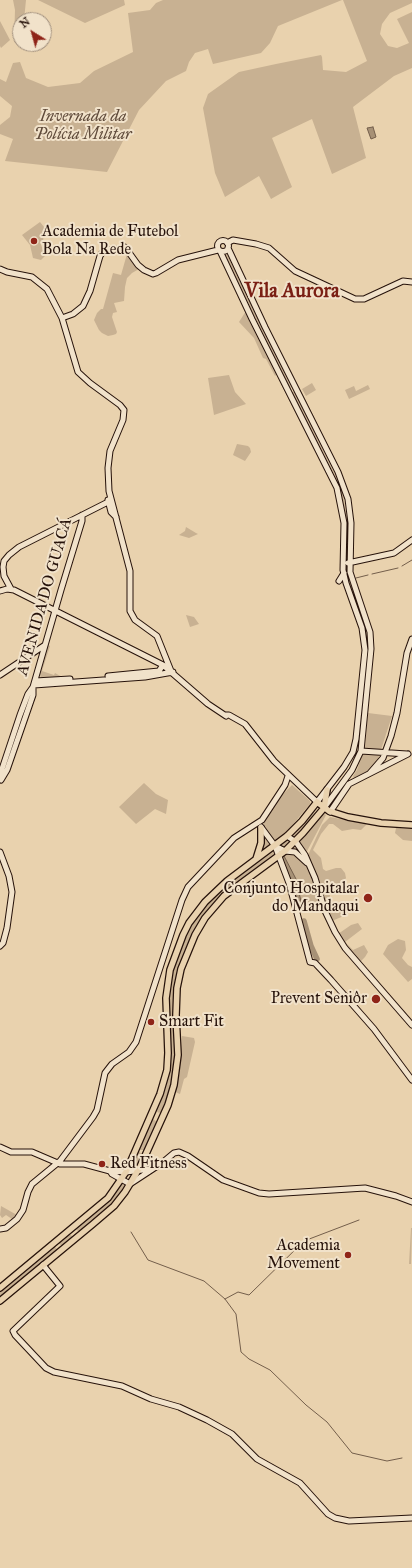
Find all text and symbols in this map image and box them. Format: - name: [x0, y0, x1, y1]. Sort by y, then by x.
- north arrow: [12, 12, 52, 52]
- text: N: [17, 15, 33, 31]
- park label: Invernada da Polícia Militar: [34, 107, 132, 145]
- place label: Academia de Futebol Bola Na Rede: [42, 222, 178, 260]
- marker: Academia de Futebol Bola Na Rede: [29, 236, 39, 246]
- district label: Vila Aurora: [245, 280, 339, 304]
- street label: AVENIDA DO GUACÁ: [13, 516, 77, 678]
- place label: Conjunto Hospitalar do Mandaqui: [223, 879, 359, 917]
- marker: Conjunto Hospitalar do Mandaqui: [362, 892, 374, 904]
- place label: Prevent Seniôr: [271, 989, 367, 1009]
- marker: Prevent Seniôr: [370, 993, 382, 1005]
- place label: Smart Fit: [159, 1012, 224, 1032]
- marker: Smart Fit: [146, 1017, 156, 1027]
- place label: Red Fitness: [110, 1154, 187, 1174]
- marker: Red Fitness: [97, 1159, 107, 1169]
- place label: Academia Movement: [267, 1236, 340, 1274]
- marker: Academia Movement: [343, 1250, 353, 1260]

